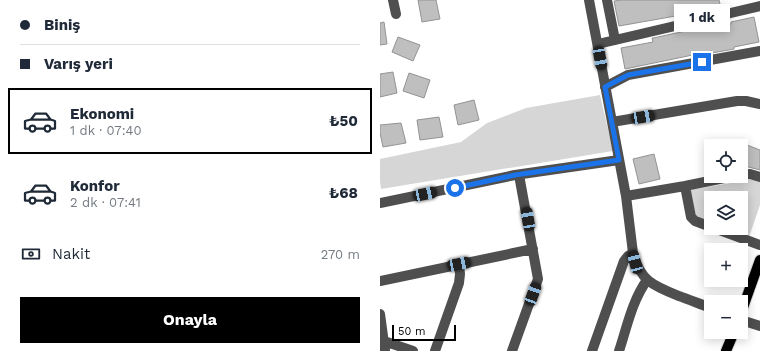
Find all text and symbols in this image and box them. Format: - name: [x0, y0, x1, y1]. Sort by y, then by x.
- callout: 1 dk: [674, 4, 730, 32]
- text: 1 dk: [689, 10, 715, 25]
- text: Biniş: [44, 16, 80, 34]
- car: [592, 45, 608, 71]
- route end: [693, 53, 711, 71]
- text: Varış yeri: [44, 55, 113, 73]
- icon: car: [22, 103, 58, 139]
- text: Ekonomi: [70, 105, 134, 123]
- car: [630, 109, 656, 125]
- text: ₺50: [329, 112, 358, 130]
- text: 1 dk · 07:40: [70, 123, 142, 138]
- map controls: [704, 139, 748, 339]
- button: locate: [704, 139, 748, 183]
- icon: car: [22, 175, 58, 211]
- text: Konfor: [70, 177, 120, 195]
- route start: [446, 179, 464, 197]
- text: ₺68: [329, 184, 358, 202]
- car: [412, 186, 438, 202]
- button: layers: [704, 191, 748, 235]
- text: 2 dk · 07:41: [70, 195, 141, 210]
- car: [520, 206, 536, 232]
- icon: cash: [20, 243, 42, 265]
- button: +: [704, 243, 748, 287]
- text: Nakit: [52, 245, 90, 263]
- text: 270 m: [321, 247, 360, 262]
- car: [626, 249, 644, 275]
- car: [446, 256, 472, 272]
- car: [523, 281, 543, 307]
- button: −: [704, 295, 748, 339]
- button: Onayla: [20, 297, 360, 343]
- scale bar: [392, 323, 456, 342]
- text: 50 m: [398, 325, 425, 338]

